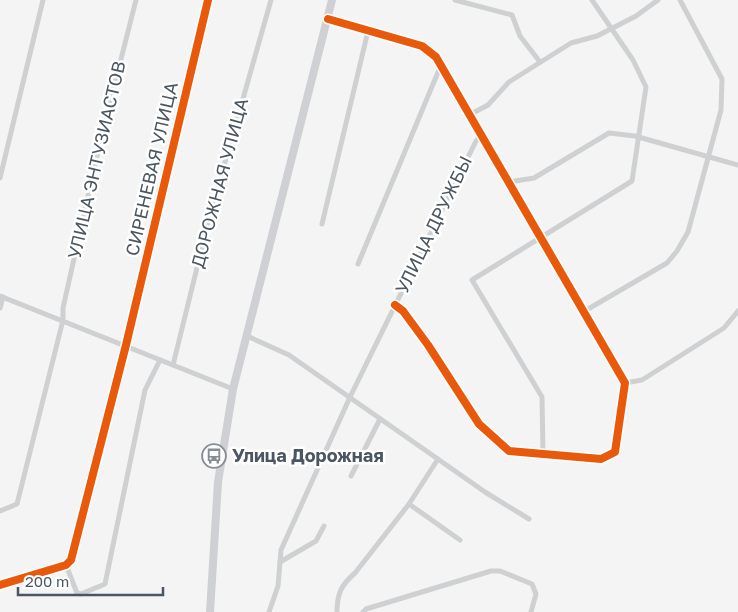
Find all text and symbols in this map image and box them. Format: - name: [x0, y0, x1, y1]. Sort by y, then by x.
- street label: УЛИЦА ЭНТУЗИАСТОВ: [63, 59, 130, 261]
- street label: СИРЕНЕВАЯ УЛИЦА: [120, 80, 182, 258]
- street label: ДОРОЖНАЯ УЛИЦА: [186, 95, 252, 270]
- street label: УЛИЦА ДРУЖБЫ: [390, 152, 476, 297]
- bus stop icon: Улица Дорожная: [201, 443, 227, 469]
- place label: Улица Дорожная: [232, 444, 384, 466]
- scale bar: [18, 564, 162, 596]
- text: 200 m: [25, 572, 69, 590]

